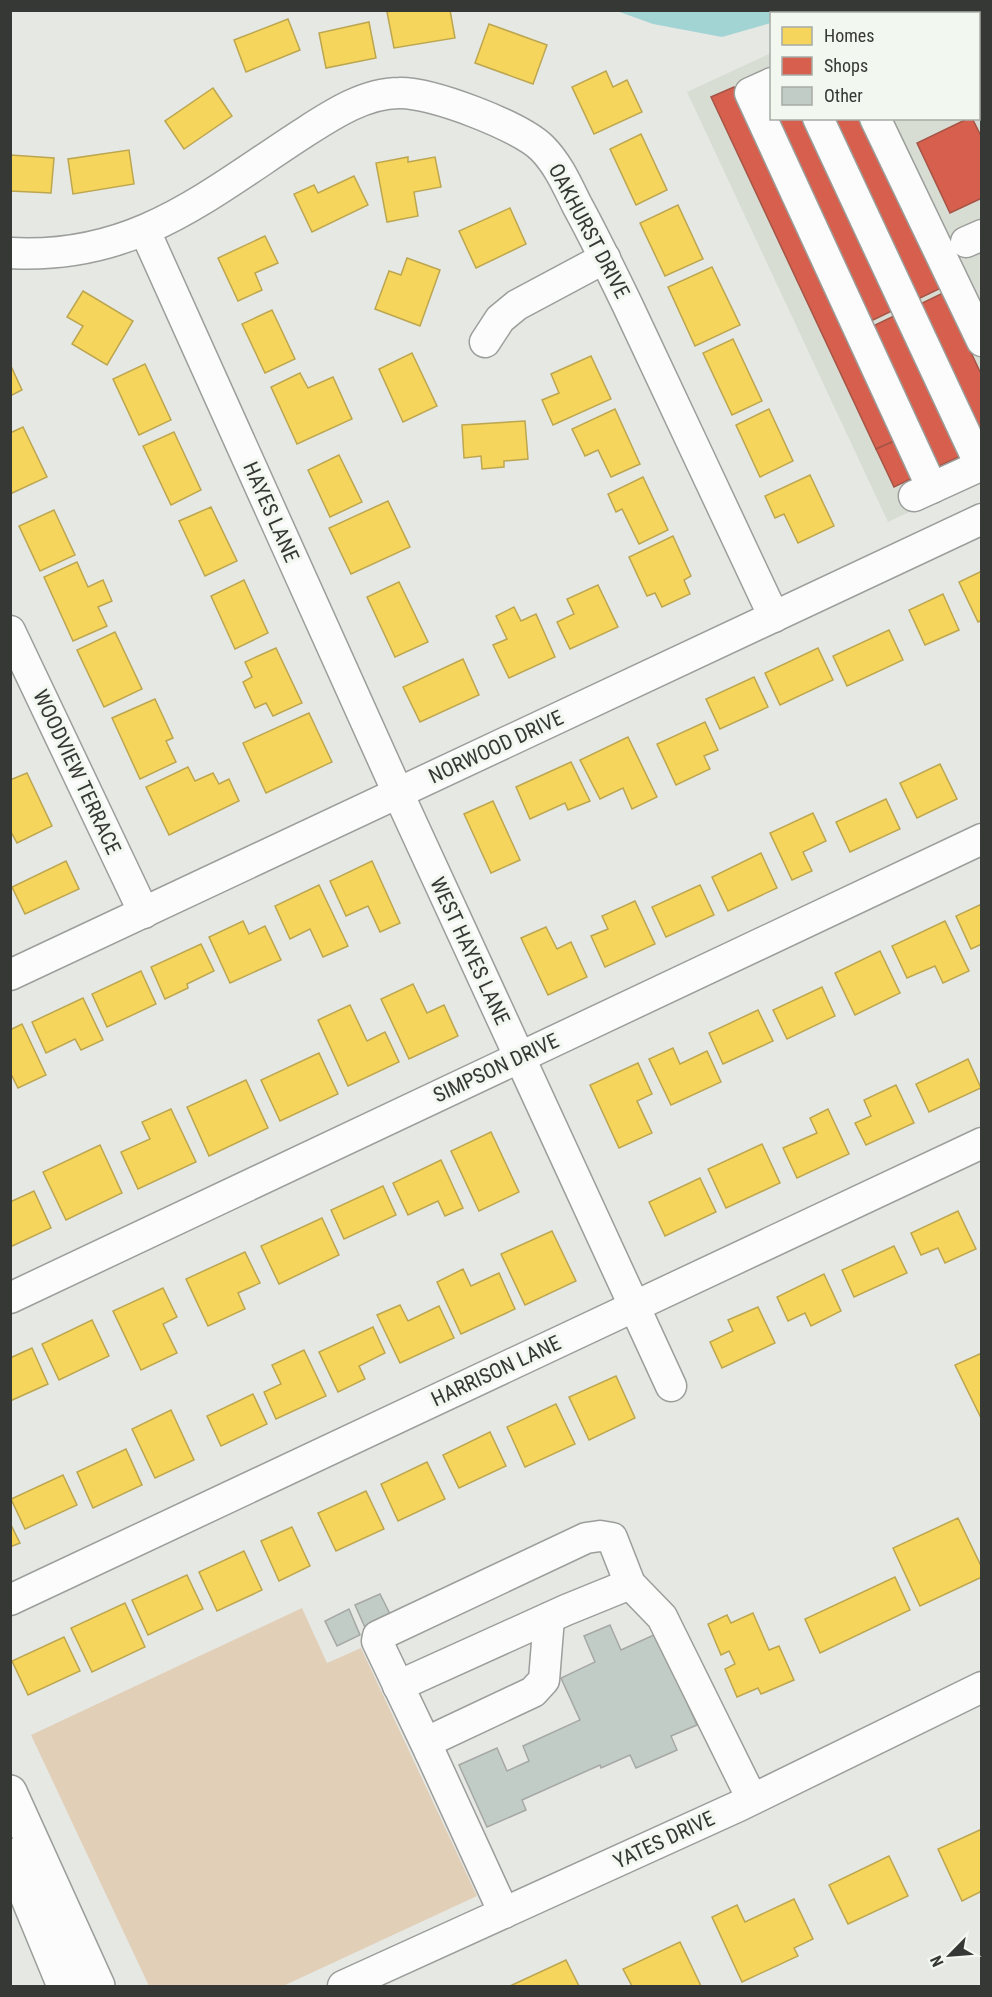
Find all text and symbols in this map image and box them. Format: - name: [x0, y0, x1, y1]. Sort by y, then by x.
- legend: [770, 12, 980, 120]
- text: Homes: [824, 25, 874, 46]
- text: Shops: [824, 55, 868, 76]
- text: Other: [824, 85, 863, 106]
- street label: OAKHURST DRIVE: [543, 160, 635, 302]
- street label: HAYES LANE: [238, 458, 304, 566]
- street label: WOODVIEW TERRACE: [28, 686, 126, 858]
- street label: NORWOOD DRIVE: [425, 705, 567, 789]
- street label: WEST HAYES LANE: [425, 873, 515, 1029]
- street label: SIMPSON DRIVE: [429, 1028, 563, 1108]
- street label: HARRISON LANE: [428, 1331, 564, 1411]
- street label: YATES DRIVE: [610, 1806, 718, 1874]
- north arrow: [920, 1925, 980, 1985]
- text: N: [926, 1953, 948, 1970]

